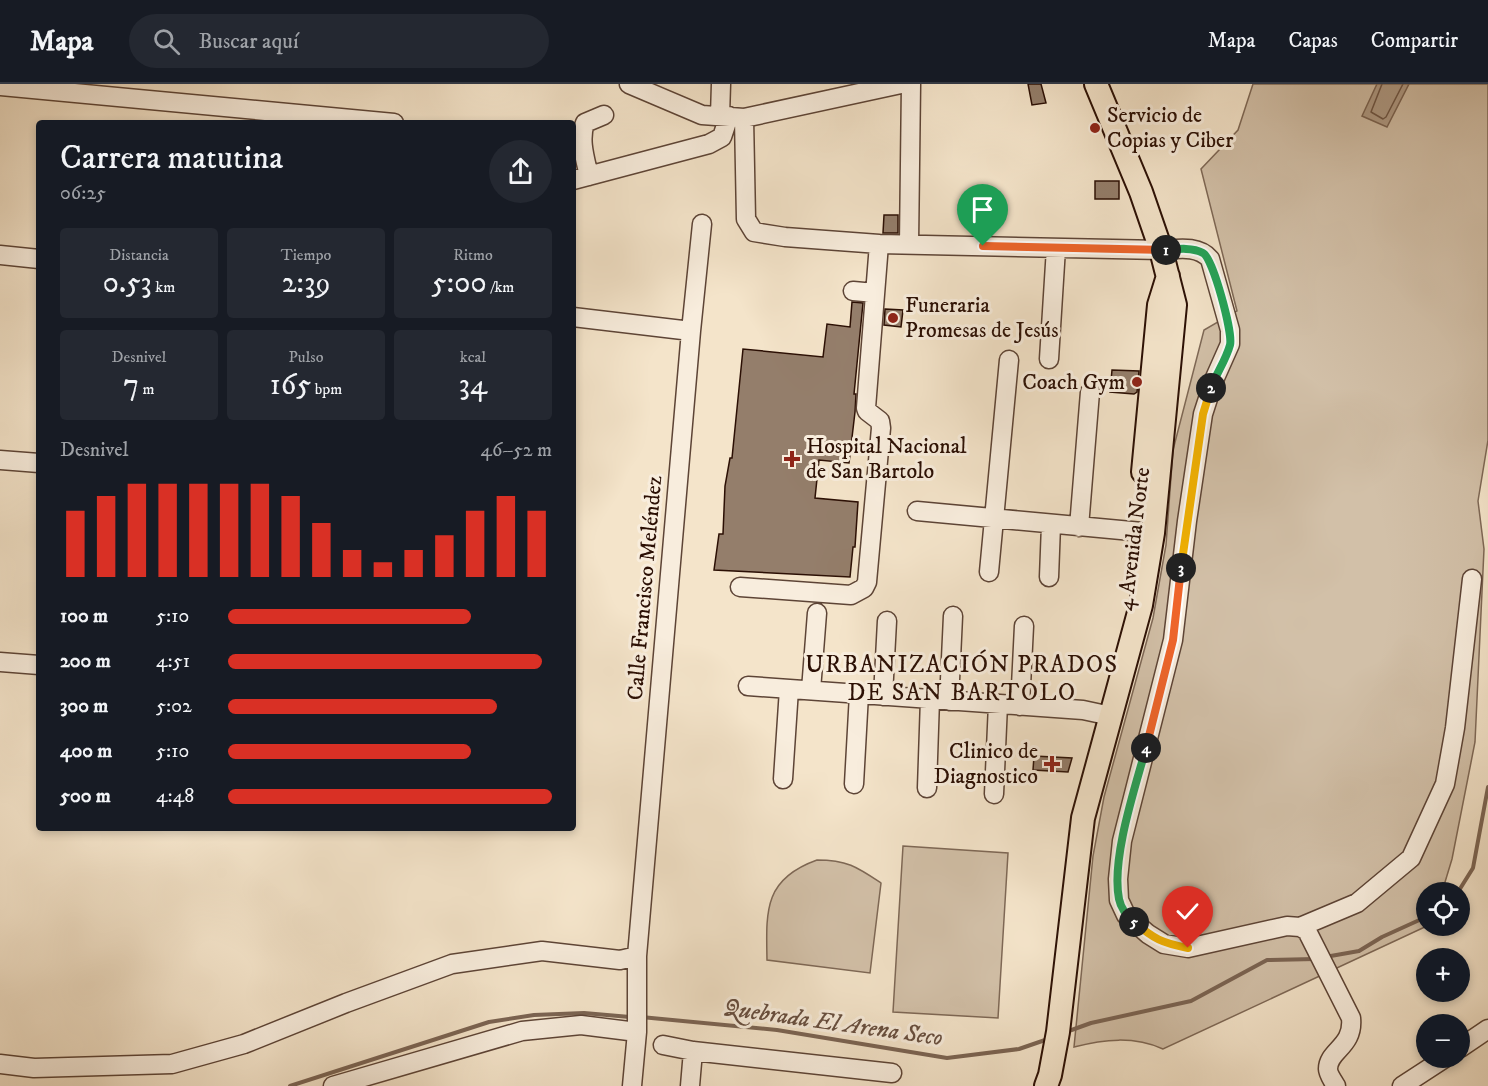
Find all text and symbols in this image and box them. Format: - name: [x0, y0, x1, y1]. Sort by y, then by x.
- search box: [129, 14, 549, 68]
- text: Mapa: [30, 24, 93, 59]
- icon: search: [150, 25, 183, 58]
- text: Buscar aquí: [198, 28, 299, 55]
- text: Mapa: [1208, 28, 1255, 54]
- text: Capas: [1288, 28, 1338, 54]
- text: Compartir: [1371, 28, 1458, 54]
- place label: Servicio de Copias y Ciber: [1107, 102, 1234, 154]
- marker: Servicio de Copias y Ciber: [1088, 121, 1102, 135]
- text: Carrera matutina: [60, 138, 283, 179]
- button: share: [489, 140, 552, 203]
- text: 06:25: [60, 181, 106, 206]
- pin: [957, 184, 1008, 246]
- icon: arrive: [966, 193, 999, 226]
- pin: 1: [1151, 235, 1181, 265]
- text: 1: [1163, 240, 1169, 260]
- text: Distancia: [109, 245, 169, 265]
- text: Tiempo: [281, 245, 331, 265]
- text: Ritmo: [453, 245, 493, 265]
- text: 0.53: [103, 265, 152, 302]
- text: 2:39: [282, 265, 330, 302]
- text: 5:00: [432, 265, 487, 302]
- text: km: [152, 277, 175, 297]
- text: /km: [487, 277, 514, 297]
- place label: Funeraria Promesas de Jesús: [905, 292, 1059, 344]
- marker: Funeraria Promesas de Jesús: [886, 311, 900, 325]
- text: Desnivel: [112, 347, 166, 367]
- text: Pulso: [289, 347, 323, 367]
- text: kcal: [460, 347, 486, 367]
- text: 7: [123, 367, 139, 404]
- text: 165: [270, 367, 311, 404]
- text: 34: [459, 367, 487, 404]
- place label: Coach Gym: [1022, 369, 1125, 396]
- pin: 2: [1196, 373, 1226, 403]
- marker: Coach Gym: [1130, 375, 1144, 389]
- text: 2: [1207, 378, 1215, 398]
- text: m: [139, 379, 155, 399]
- text: bpm: [311, 379, 342, 399]
- place label: Hospital Nacional de San Bartolo: [806, 433, 967, 485]
- text: Desnivel: [60, 438, 129, 463]
- text: 46–52 m: [480, 438, 552, 463]
- marker: Hospital Nacional de San Bartolo: [783, 450, 801, 468]
- street label: 4 Avenida Norte: [1112, 466, 1156, 612]
- street label: Calle Francisco Meléndez: [622, 474, 668, 701]
- pin: 3: [1166, 553, 1196, 583]
- text: 3: [1178, 558, 1184, 578]
- text: 100 m: [60, 604, 108, 629]
- text: 5:10: [156, 604, 189, 629]
- text: 200 m: [60, 649, 111, 674]
- text: 4:51: [156, 649, 190, 674]
- district label: URBANIZACIÓN PRADOS DE SAN BARTOLO: [805, 649, 1119, 708]
- text: 300 m: [60, 694, 108, 719]
- text: 5:02: [156, 694, 192, 719]
- pin: 4: [1131, 733, 1161, 763]
- place label: Clinico de Diagnostico: [934, 738, 1038, 790]
- text: 4: [1141, 738, 1151, 758]
- text: 400 m: [60, 739, 112, 764]
- text: 5:10: [156, 739, 189, 764]
- marker: Clinico de Diagnostico: [1043, 755, 1061, 773]
- text: 500 m: [60, 784, 111, 809]
- text: 4:48: [156, 784, 194, 809]
- map controls: [1416, 882, 1470, 1068]
- button: locate: [1416, 882, 1470, 936]
- pin: [1162, 886, 1213, 948]
- icon: check: [1171, 895, 1204, 928]
- pin: 5: [1119, 907, 1149, 937]
- text: 5: [1130, 912, 1138, 932]
- button: +: [1416, 948, 1470, 1002]
- water label: Quebrada El Arena Seco: [721, 993, 945, 1053]
- button: −: [1416, 1014, 1470, 1068]

